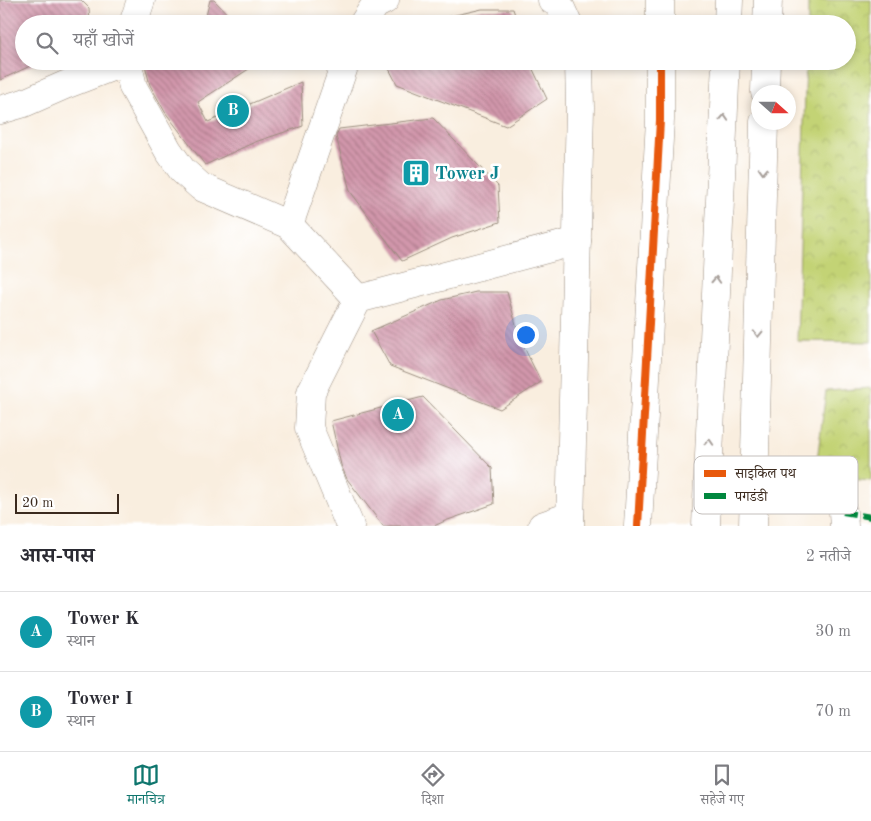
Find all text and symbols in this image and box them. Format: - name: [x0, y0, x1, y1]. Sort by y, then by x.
- search box: [15, 15, 856, 70]
- icon: search: [33, 29, 61, 57]
- text: यहाँ खोजें: [73, 32, 134, 51]
- north arrow: [751, 85, 796, 130]
- pin: B: [217, 92, 249, 130]
- one-way arrow: [718, 113, 729, 121]
- building icon: Tower J: [401, 158, 431, 188]
- place label: Tower J: [435, 165, 500, 183]
- one-way arrow: [758, 168, 768, 175]
- one-way arrow: [711, 276, 722, 284]
- your location: [513, 322, 539, 348]
- one-way arrow: [753, 330, 764, 338]
- pin: A: [382, 396, 414, 434]
- one-way arrow: [703, 438, 714, 446]
- legend: [694, 456, 858, 514]
- text: साइकिल पथ: [734, 465, 797, 481]
- text: पगडंडी: [734, 488, 768, 504]
- scale bar: [15, 491, 119, 514]
- text: 20 m: [22, 496, 53, 510]
- text: आस-पास: [20, 546, 95, 567]
- text: 2 नतीजे: [806, 549, 851, 565]
- text: Tower K: [67, 610, 140, 629]
- text: A: [30, 624, 42, 640]
- text: 30 m: [815, 624, 851, 640]
- text: स्थान: [67, 634, 95, 650]
- text: Tower I: [67, 690, 133, 709]
- text: B: [30, 704, 42, 720]
- text: 70 m: [815, 704, 851, 720]
- text: स्थान: [67, 714, 95, 730]
- tab: मानचित्र: [127, 761, 165, 813]
- tab: दिशा: [419, 761, 447, 813]
- tab: सहेजे गए: [700, 761, 744, 813]

